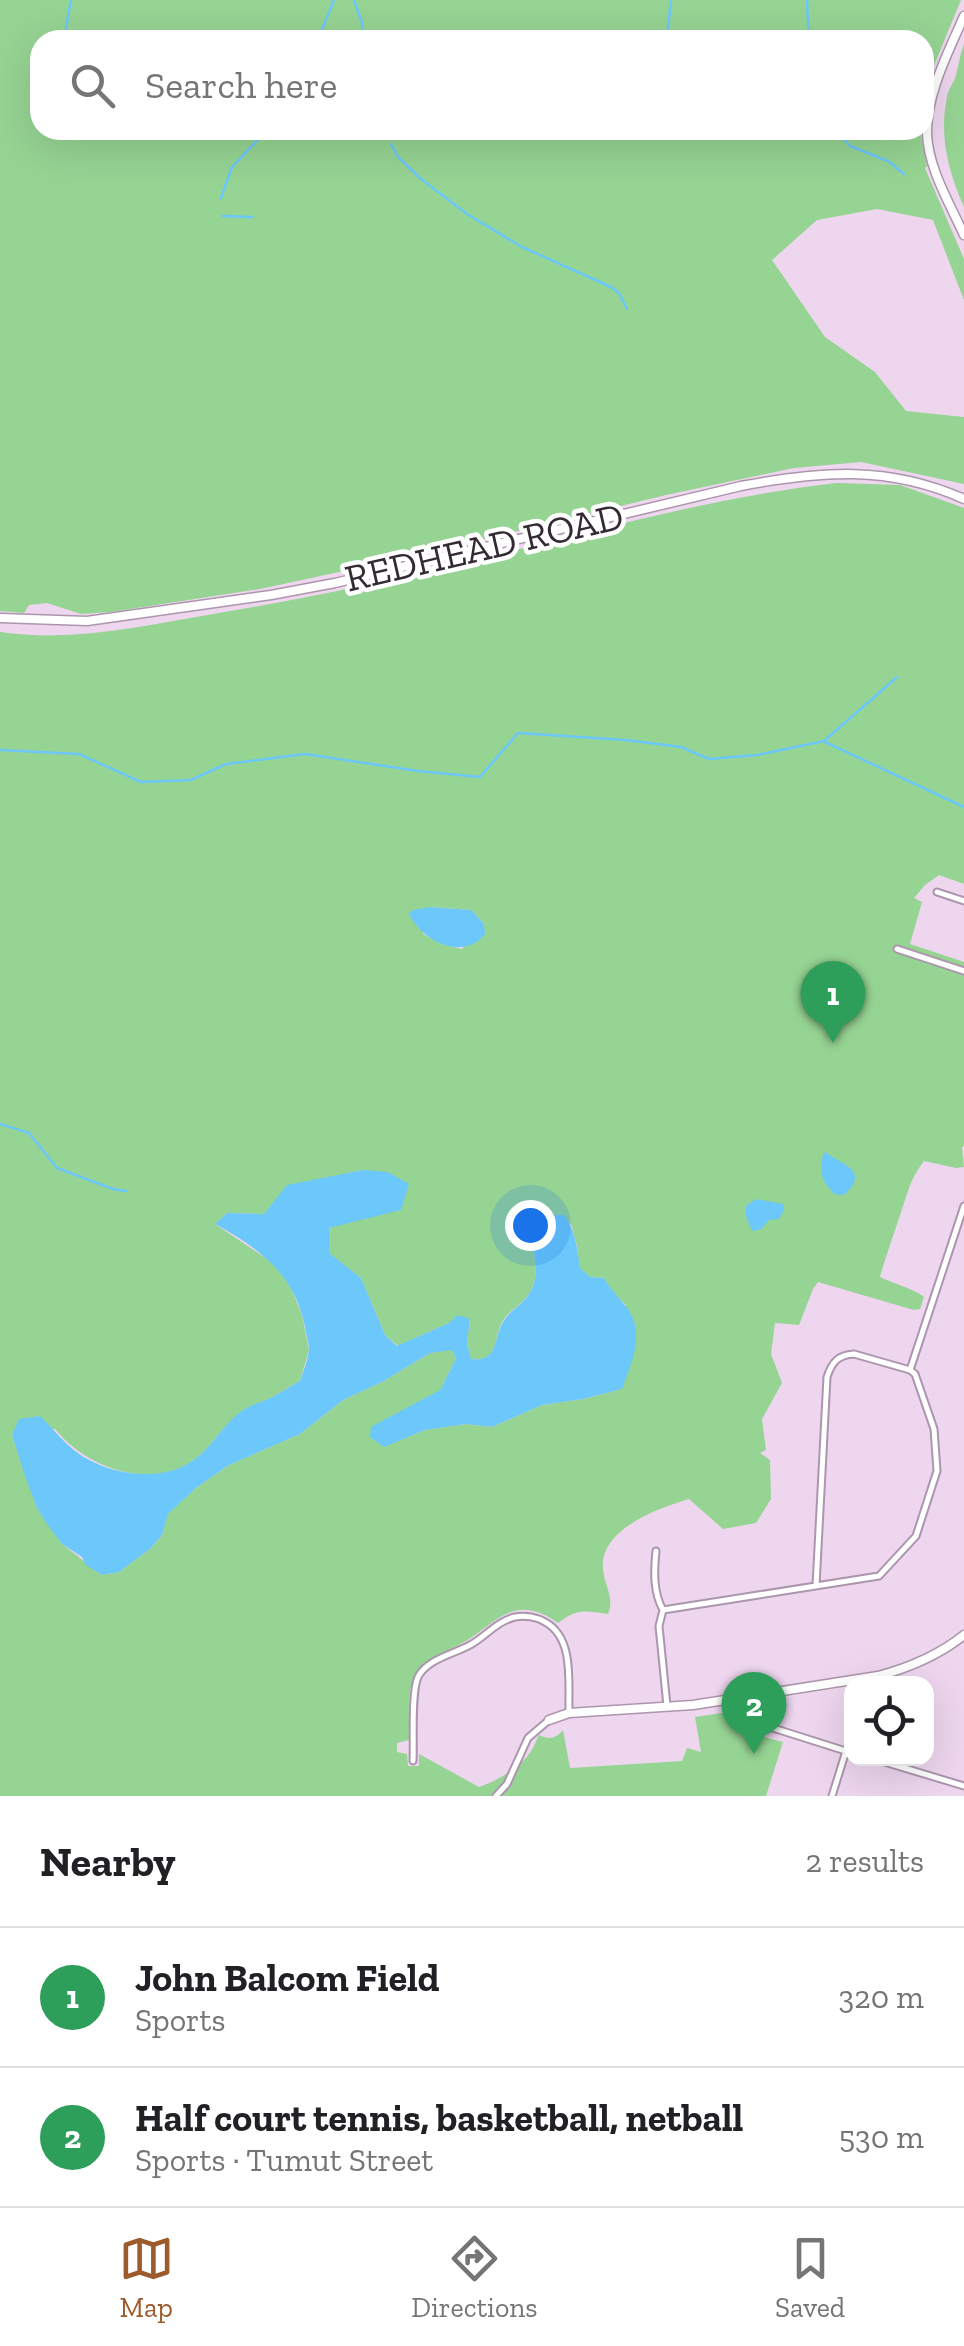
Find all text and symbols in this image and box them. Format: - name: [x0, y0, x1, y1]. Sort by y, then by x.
- search box: [30, 30, 934, 140]
- icon: search: [65, 58, 120, 113]
- text: Search here: [145, 62, 337, 108]
- street label: REDHEAD ROAD: [340, 493, 628, 601]
- pin: 1: [800, 960, 866, 1043]
- your location: [505, 1200, 556, 1251]
- pin: 2: [722, 1672, 786, 1754]
- map controls: [844, 1676, 934, 1766]
- button: locate: [844, 1676, 934, 1766]
- text: Nearby: [40, 1836, 176, 1887]
- text: 2 results: [805, 1842, 924, 1880]
- text: John Balcom Field: [135, 1955, 440, 2001]
- text: 1: [66, 1978, 79, 2016]
- text: 320 m: [839, 1978, 924, 2016]
- text: Sports: [135, 2001, 225, 2039]
- text: Half court tennis, basketball, netball: [135, 2095, 743, 2141]
- text: 2: [64, 2118, 81, 2156]
- text: 530 m: [839, 2118, 924, 2156]
- text: Sports · Tumut Street: [135, 2141, 433, 2179]
- tab: Map: [119, 2231, 174, 2324]
- tab: Directions: [411, 2231, 538, 2324]
- tab: Saved: [775, 2231, 845, 2324]

